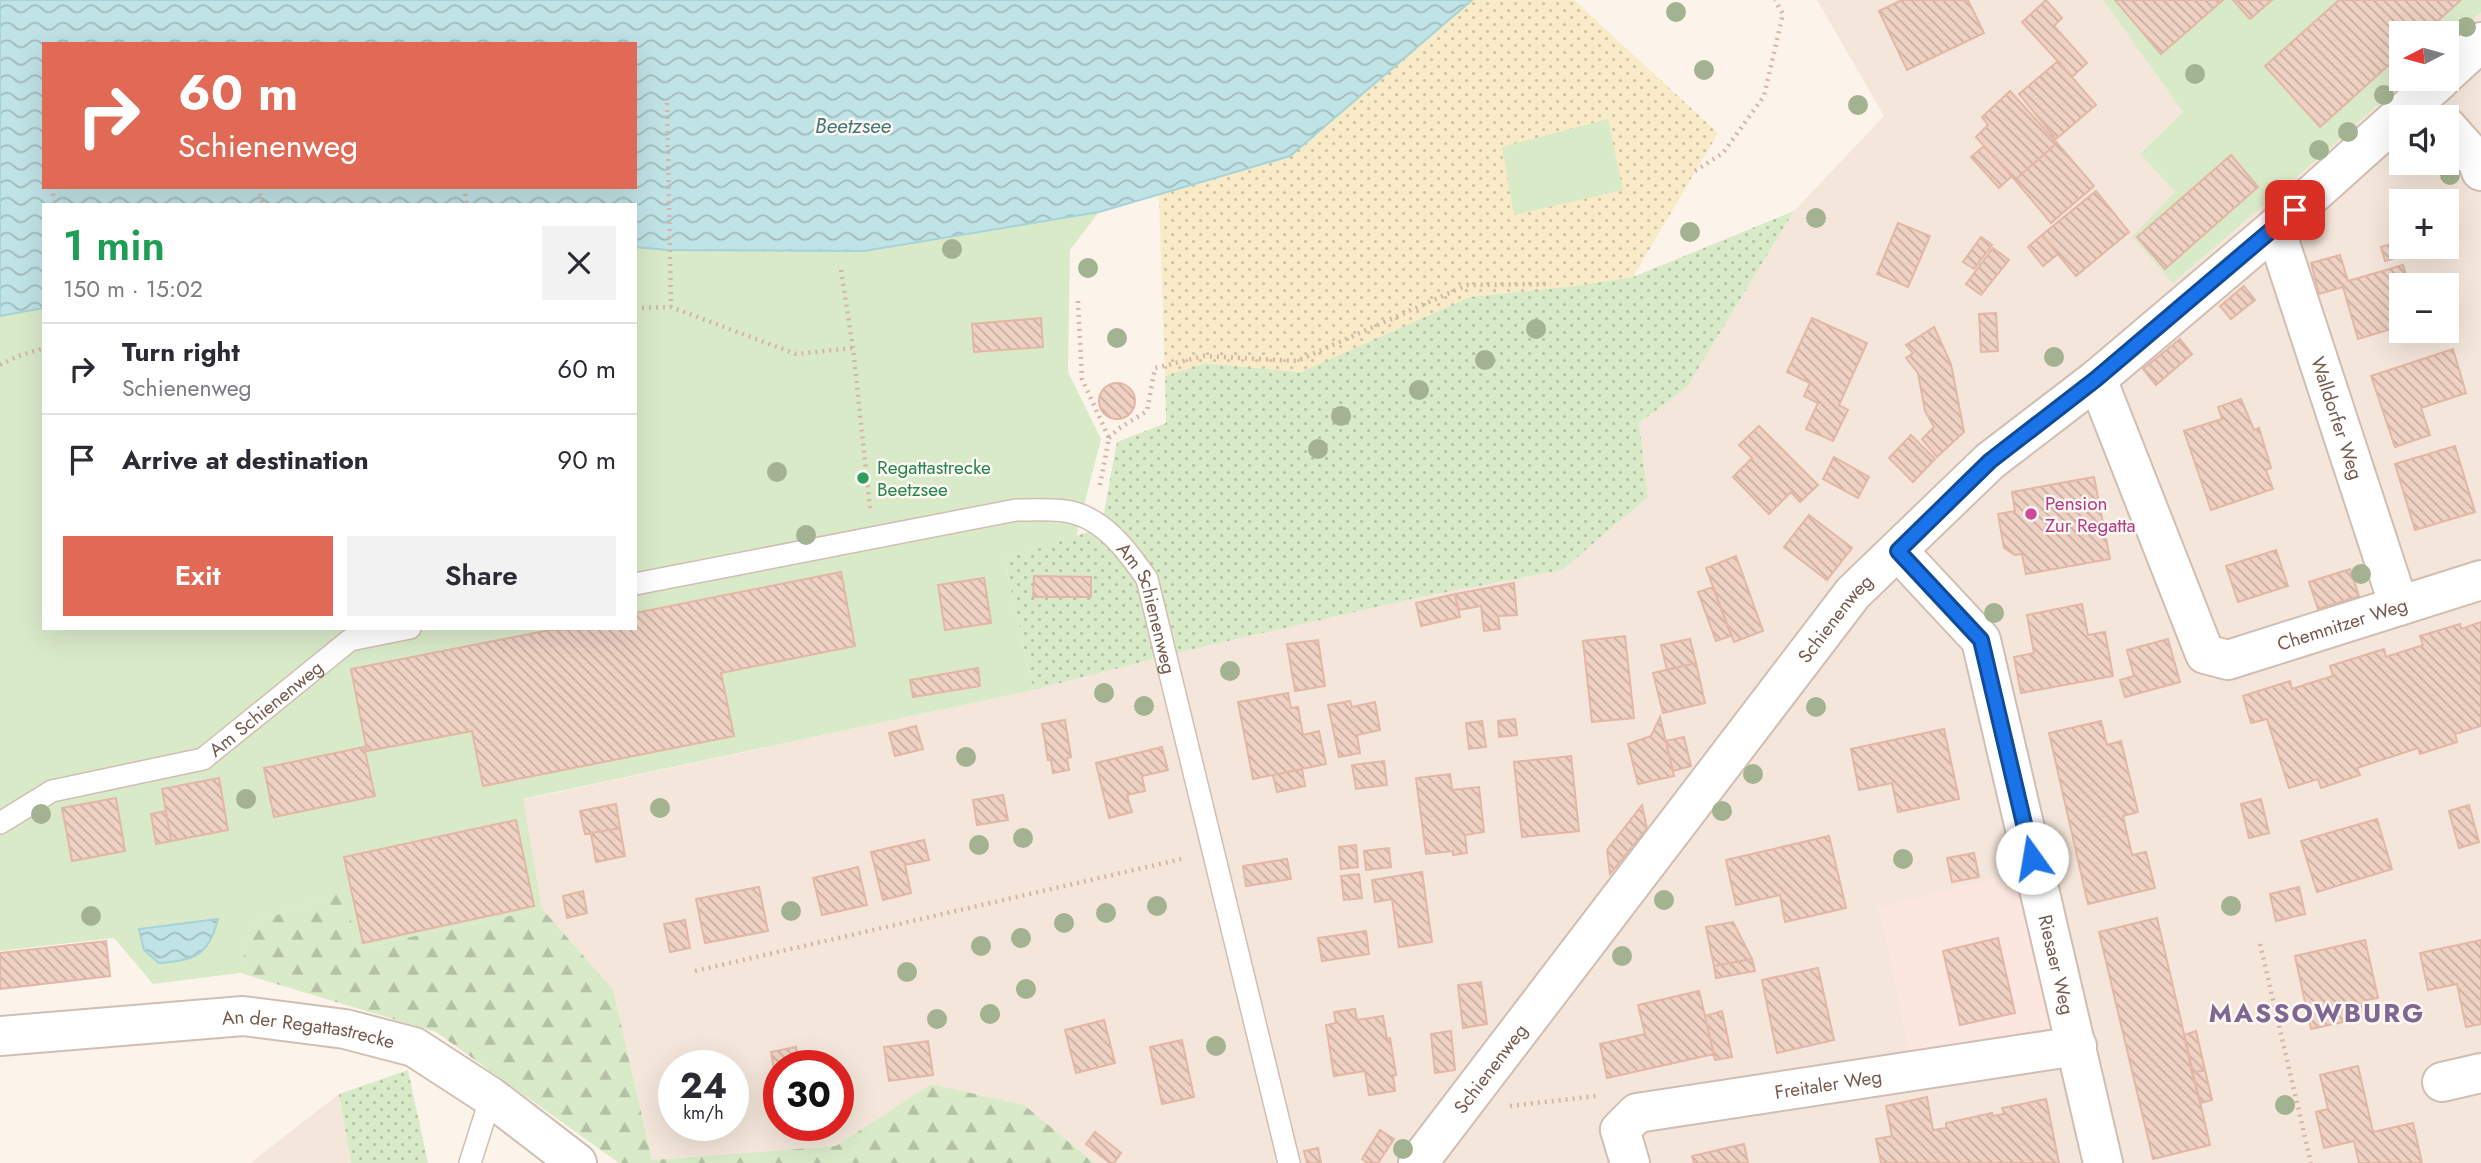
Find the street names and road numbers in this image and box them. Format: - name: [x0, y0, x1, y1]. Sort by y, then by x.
- street label: Walldorfer Weg: [2304, 353, 2370, 483]
- street label: Am Schienenweg: [1110, 536, 1183, 677]
- street label: Schienenweg: [1791, 568, 1879, 669]
- street label: Chemnitzer Weg: [2274, 591, 2411, 658]
- street label: Am Schienenweg: [203, 654, 329, 763]
- street label: Riesaer Weg: [2031, 912, 2081, 1018]
- street label: An der Regattastrecke: [221, 1003, 398, 1055]
- street label: Schienenweg: [1447, 1018, 1534, 1120]
- street label: Freitaler Weg: [1773, 1063, 1884, 1106]

